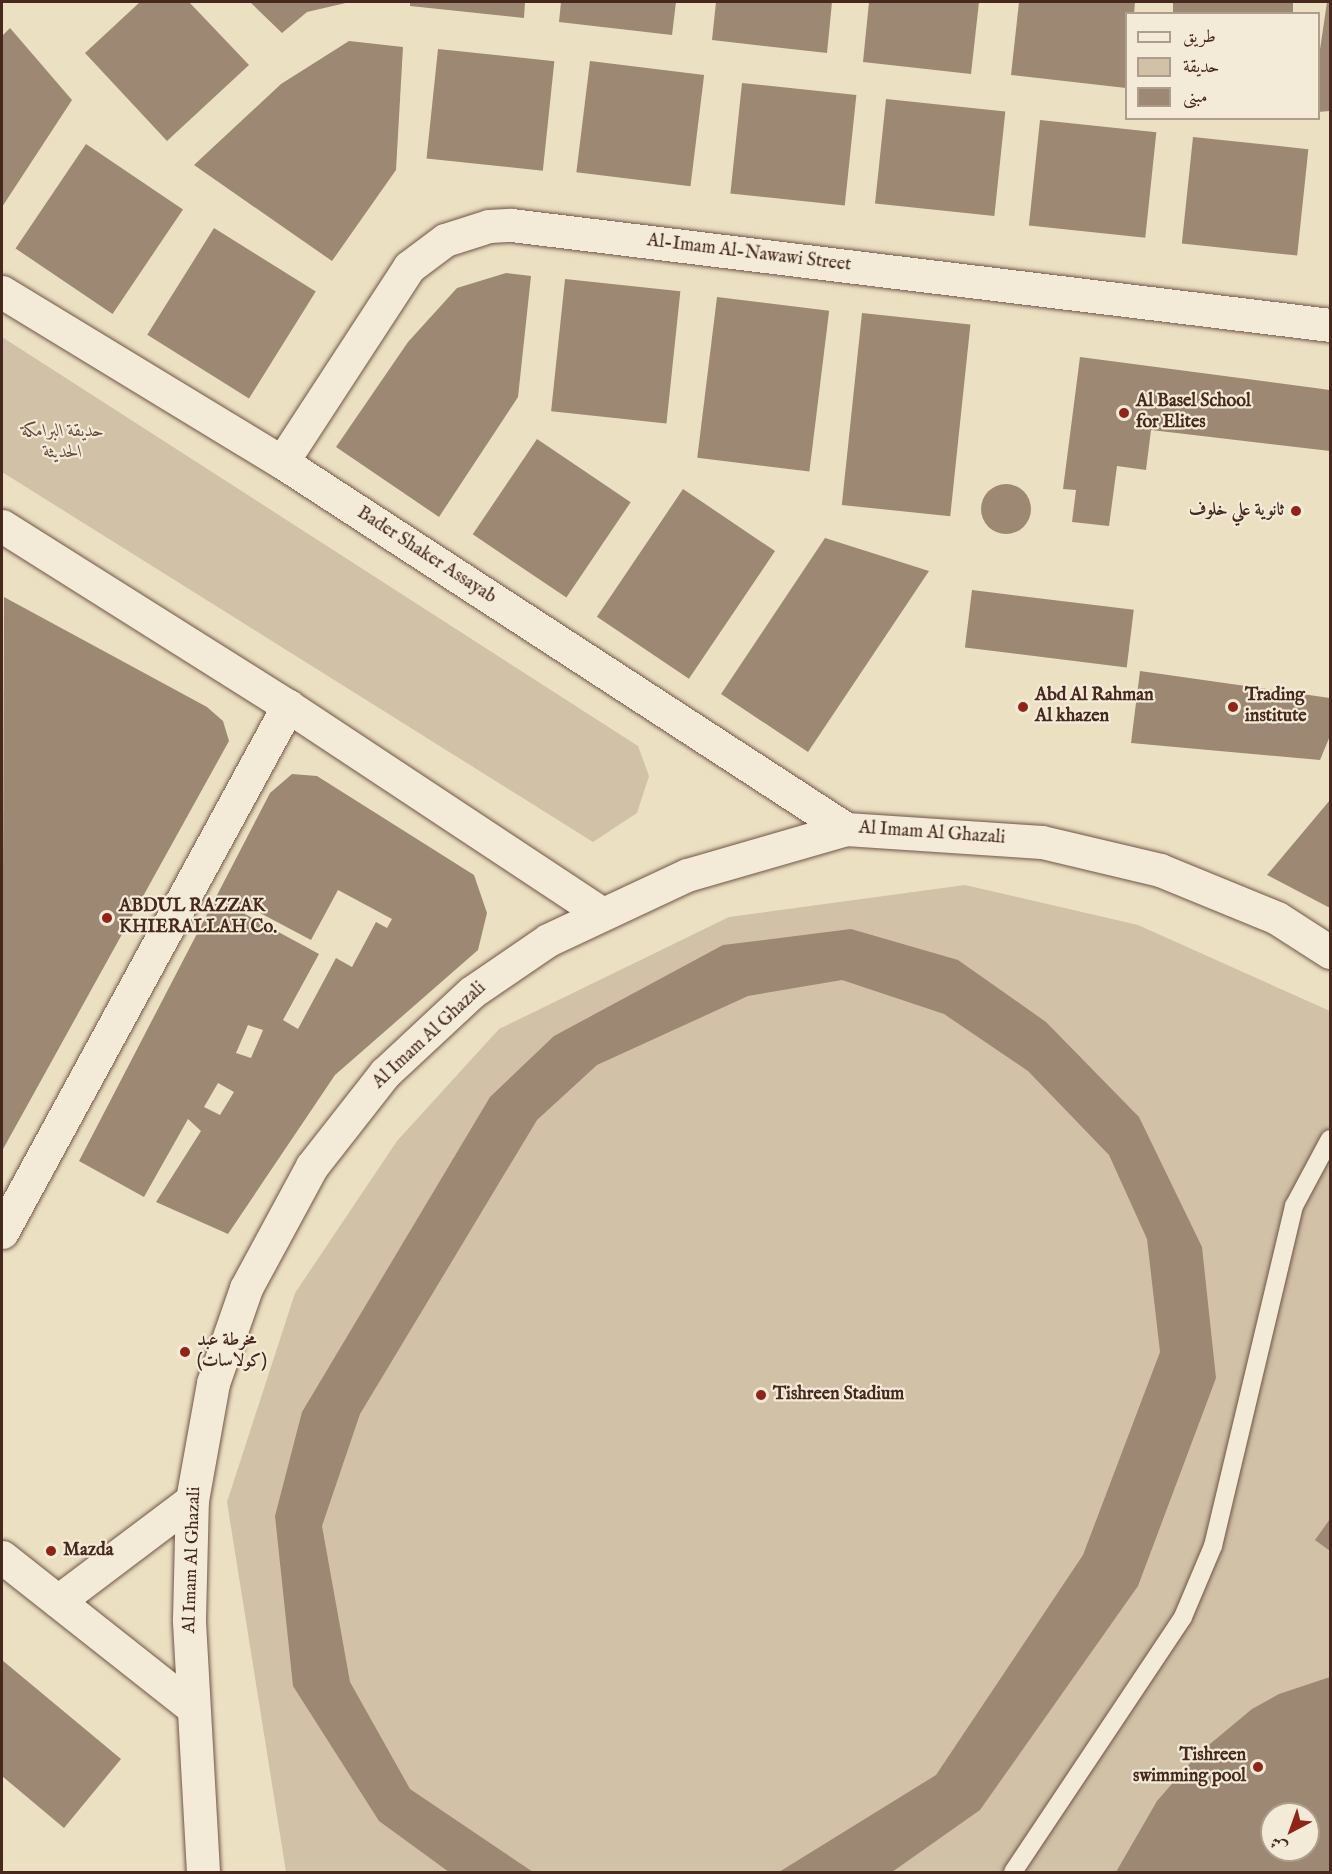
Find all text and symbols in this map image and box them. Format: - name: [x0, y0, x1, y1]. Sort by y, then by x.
- legend: [1125, 12, 1320, 120]
- text: طريق: [1183, 26, 1216, 49]
- text: حديقة: [1183, 56, 1219, 79]
- text: مبنى: [1183, 86, 1208, 109]
- street label: Al-Imam Al-Nawawi Street: [646, 231, 852, 277]
- place label: Al Basel School for Elites: [1136, 392, 1251, 434]
- marker: Al Basel School for Elites: [1117, 406, 1131, 420]
- park label: حديقة البرامكة الحديثة: [22, 422, 104, 464]
- place label: ثانوية علي خلوف: [1189, 500, 1284, 522]
- street label: Bader Shaker Assayab: [352, 503, 500, 609]
- marker: ثانوية علي خلوف: [1289, 504, 1303, 518]
- place label: Abd Al Rahman Al khazen: [1035, 686, 1154, 728]
- place label: Trading institute: [1245, 686, 1307, 728]
- marker: Abd Al Rahman Al khazen: [1016, 700, 1030, 714]
- marker: Trading institute: [1226, 700, 1240, 714]
- street label: Al Imam Al Ghazali: [858, 818, 1006, 850]
- place label: ABDUL RAZZAK KHIERALLAH Co.: [119, 897, 277, 940]
- marker: ABDUL RAZZAK KHIERALLAH Co.: [100, 911, 114, 925]
- street label: Al Imam Al Ghazali: [369, 978, 491, 1094]
- place label: مخرطة عبد (كولاسات): [197, 1331, 267, 1374]
- marker: مخرطة عبد (كولاسات): [178, 1345, 192, 1359]
- place label: Tishreen Stadium: [773, 1384, 904, 1406]
- marker: Tishreen Stadium: [754, 1388, 768, 1402]
- street label: Al Imam Al Ghazali: [180, 1486, 206, 1634]
- place label: Mazda: [63, 1540, 113, 1562]
- marker: Mazda: [44, 1544, 58, 1558]
- place label: Tishreen swimming pool: [1133, 1746, 1246, 1788]
- marker: Tishreen swimming pool: [1251, 1760, 1265, 1774]
- north arrow: [1260, 1802, 1320, 1862]
- text: ش: [1267, 1831, 1292, 1857]

